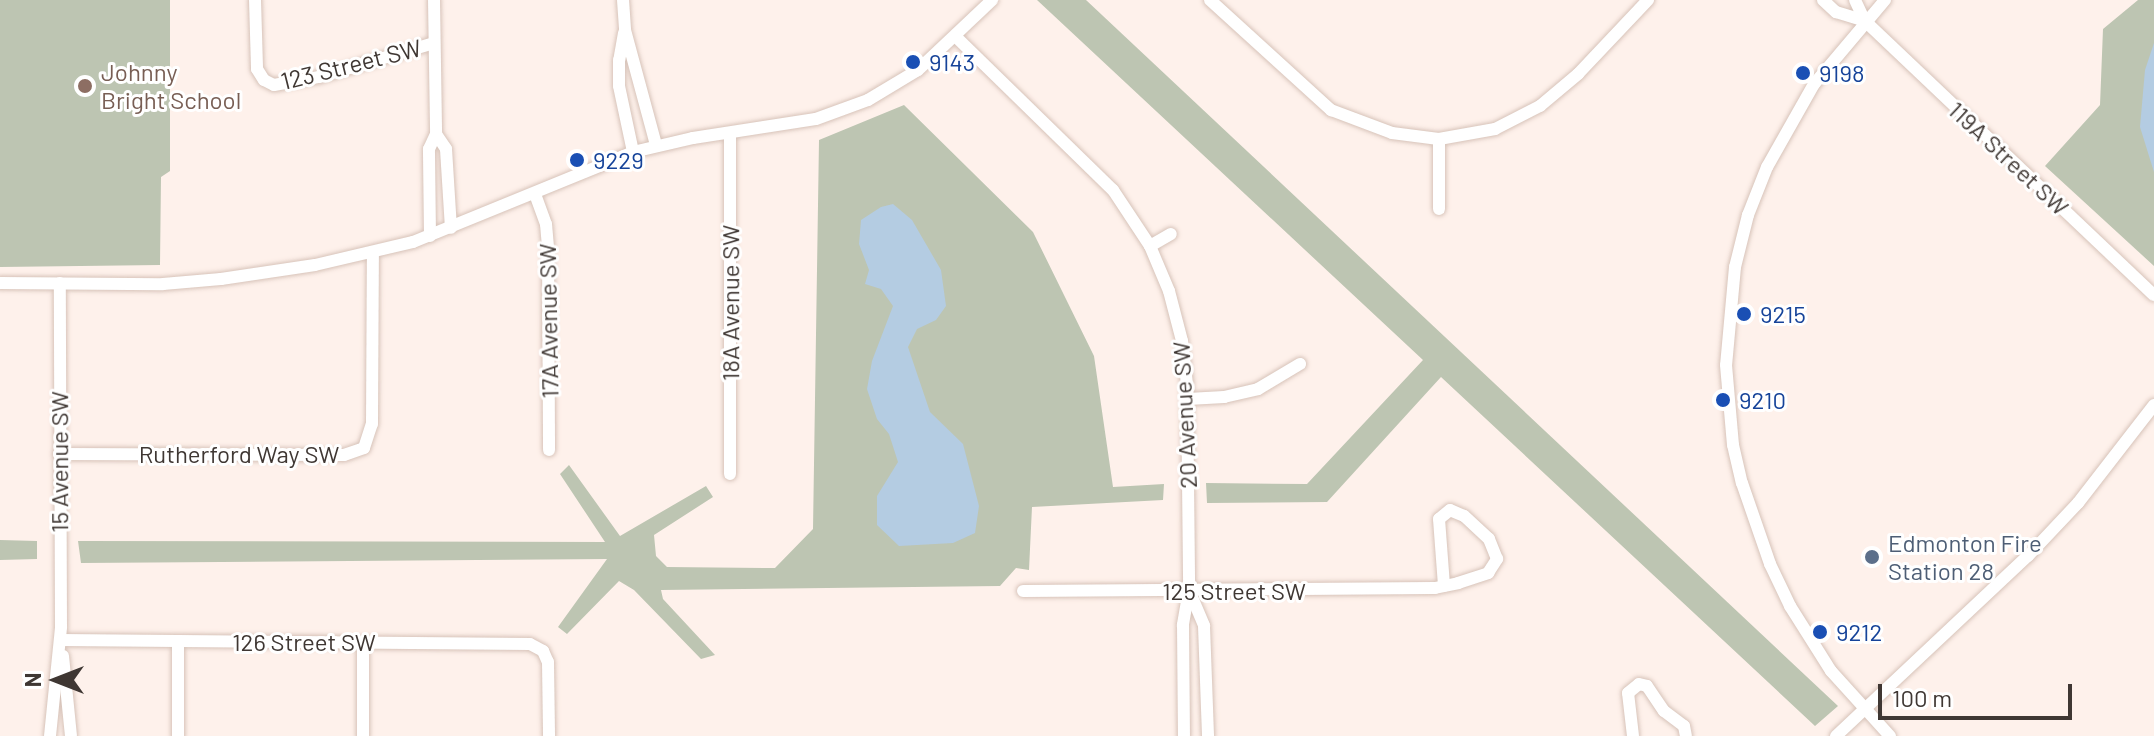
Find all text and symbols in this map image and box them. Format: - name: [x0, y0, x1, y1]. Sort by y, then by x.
- street label: 123 Street SW: [278, 33, 424, 95]
- place label: 9143: [929, 48, 975, 76]
- marker: 9143: [904, 53, 922, 71]
- place label: Johnny Bright School: [101, 58, 241, 114]
- place label: 9198: [1819, 59, 1864, 87]
- marker: 9198: [1794, 64, 1812, 82]
- marker: Johnny Bright School: [76, 77, 94, 95]
- street label: 119A Street SW: [1943, 95, 2075, 221]
- place label: 9229: [593, 146, 644, 174]
- marker: 9229: [568, 151, 586, 169]
- street label: 18A Avenue SW: [716, 225, 744, 381]
- street label: 17A Avenue SW: [532, 243, 564, 399]
- place label: 9215: [1760, 300, 1806, 328]
- marker: 9215: [1735, 305, 1753, 323]
- street label: 20 Avenue SW: [1166, 341, 1202, 489]
- place label: 9210: [1739, 386, 1786, 414]
- street label: 15 Avenue SW: [45, 391, 73, 533]
- marker: 9210: [1714, 391, 1732, 409]
- street label: Rutherford Way SW: [139, 440, 339, 468]
- place label: Edmonton Fire Station 28: [1888, 529, 2042, 585]
- marker: Edmonton Fire Station 28: [1863, 548, 1881, 566]
- street label: 125 Street SW: [1162, 577, 1306, 605]
- place label: 9212: [1836, 618, 1882, 646]
- marker: 9212: [1811, 623, 1829, 641]
- street label: 126 Street SW: [232, 628, 376, 656]
- north arrow: [16, 640, 96, 720]
- scale bar: [1882, 668, 2076, 718]
- text: N: [19, 673, 45, 687]
- text: 100 m: [1892, 683, 1952, 712]

